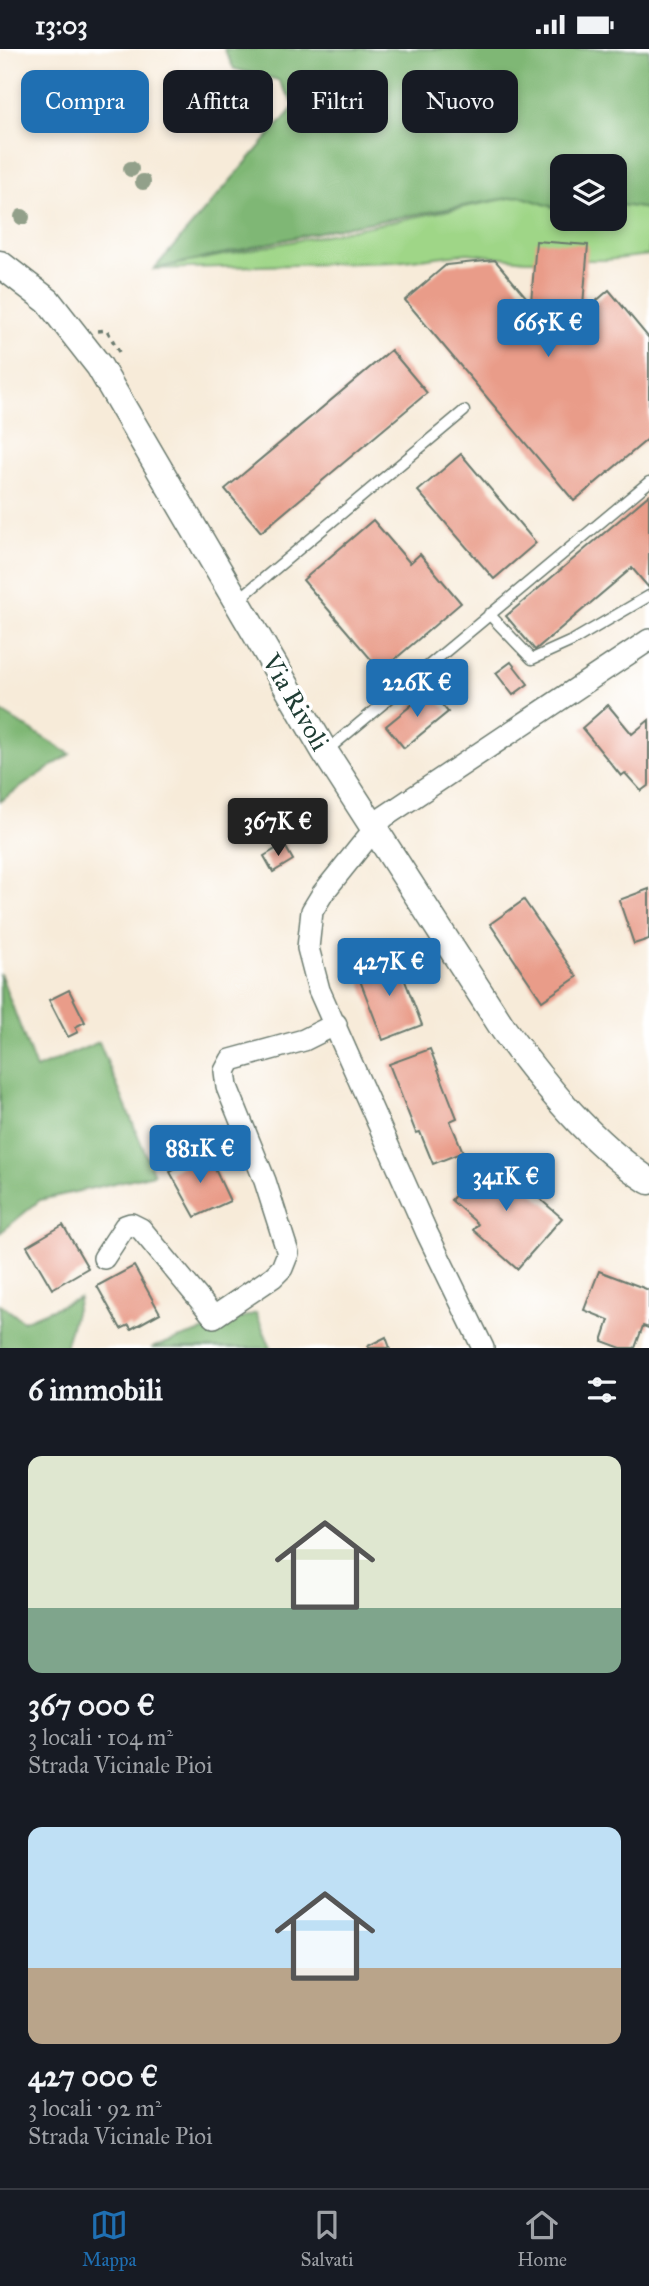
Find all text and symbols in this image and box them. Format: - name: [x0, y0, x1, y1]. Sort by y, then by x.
- text: 13:03: [35, 9, 88, 41]
- chip: Compra: [21, 70, 149, 133]
- chip: Affitta: [163, 70, 273, 133]
- chip: Filtri: [287, 70, 388, 133]
- chip: Nuovo: [402, 70, 518, 133]
- map controls: [550, 154, 627, 231]
- button: layers: [550, 154, 627, 231]
- pin: 665K €: [491, 299, 605, 359]
- text: 665K €: [513, 308, 583, 336]
- street label: Via Rivoli: [255, 647, 337, 756]
- pin: 226K €: [360, 659, 474, 719]
- text: 226K €: [382, 668, 452, 696]
- pin: 367K €: [221, 799, 335, 858]
- text: 367K €: [244, 807, 312, 835]
- pin: 427K €: [332, 939, 446, 998]
- text: 427K €: [353, 947, 425, 975]
- pin: 881K €: [143, 1125, 257, 1185]
- text: 881K €: [166, 1134, 234, 1162]
- pin: 341K €: [449, 1153, 563, 1213]
- text: 341K €: [473, 1162, 539, 1190]
- icon: filters: [583, 1371, 621, 1409]
- text: 6 immobili: [28, 1372, 163, 1408]
- icon: home: [262, 1502, 388, 1628]
- text: 367 000 €: [28, 1687, 155, 1723]
- text: 3 locali · 104 m²: [28, 1723, 173, 1751]
- text: Strada Vicinale Pioi: [28, 1751, 212, 1779]
- icon: home: [262, 1873, 388, 1999]
- text: 427 000 €: [28, 2058, 158, 2094]
- text: 3 locali · 92 m²: [28, 2094, 162, 2122]
- text: Strada Vicinale Pioi: [28, 2122, 212, 2150]
- tab: Mappa: [82, 2206, 137, 2271]
- tab: Salvati: [301, 2206, 353, 2271]
- tab: Home: [517, 2206, 567, 2271]

